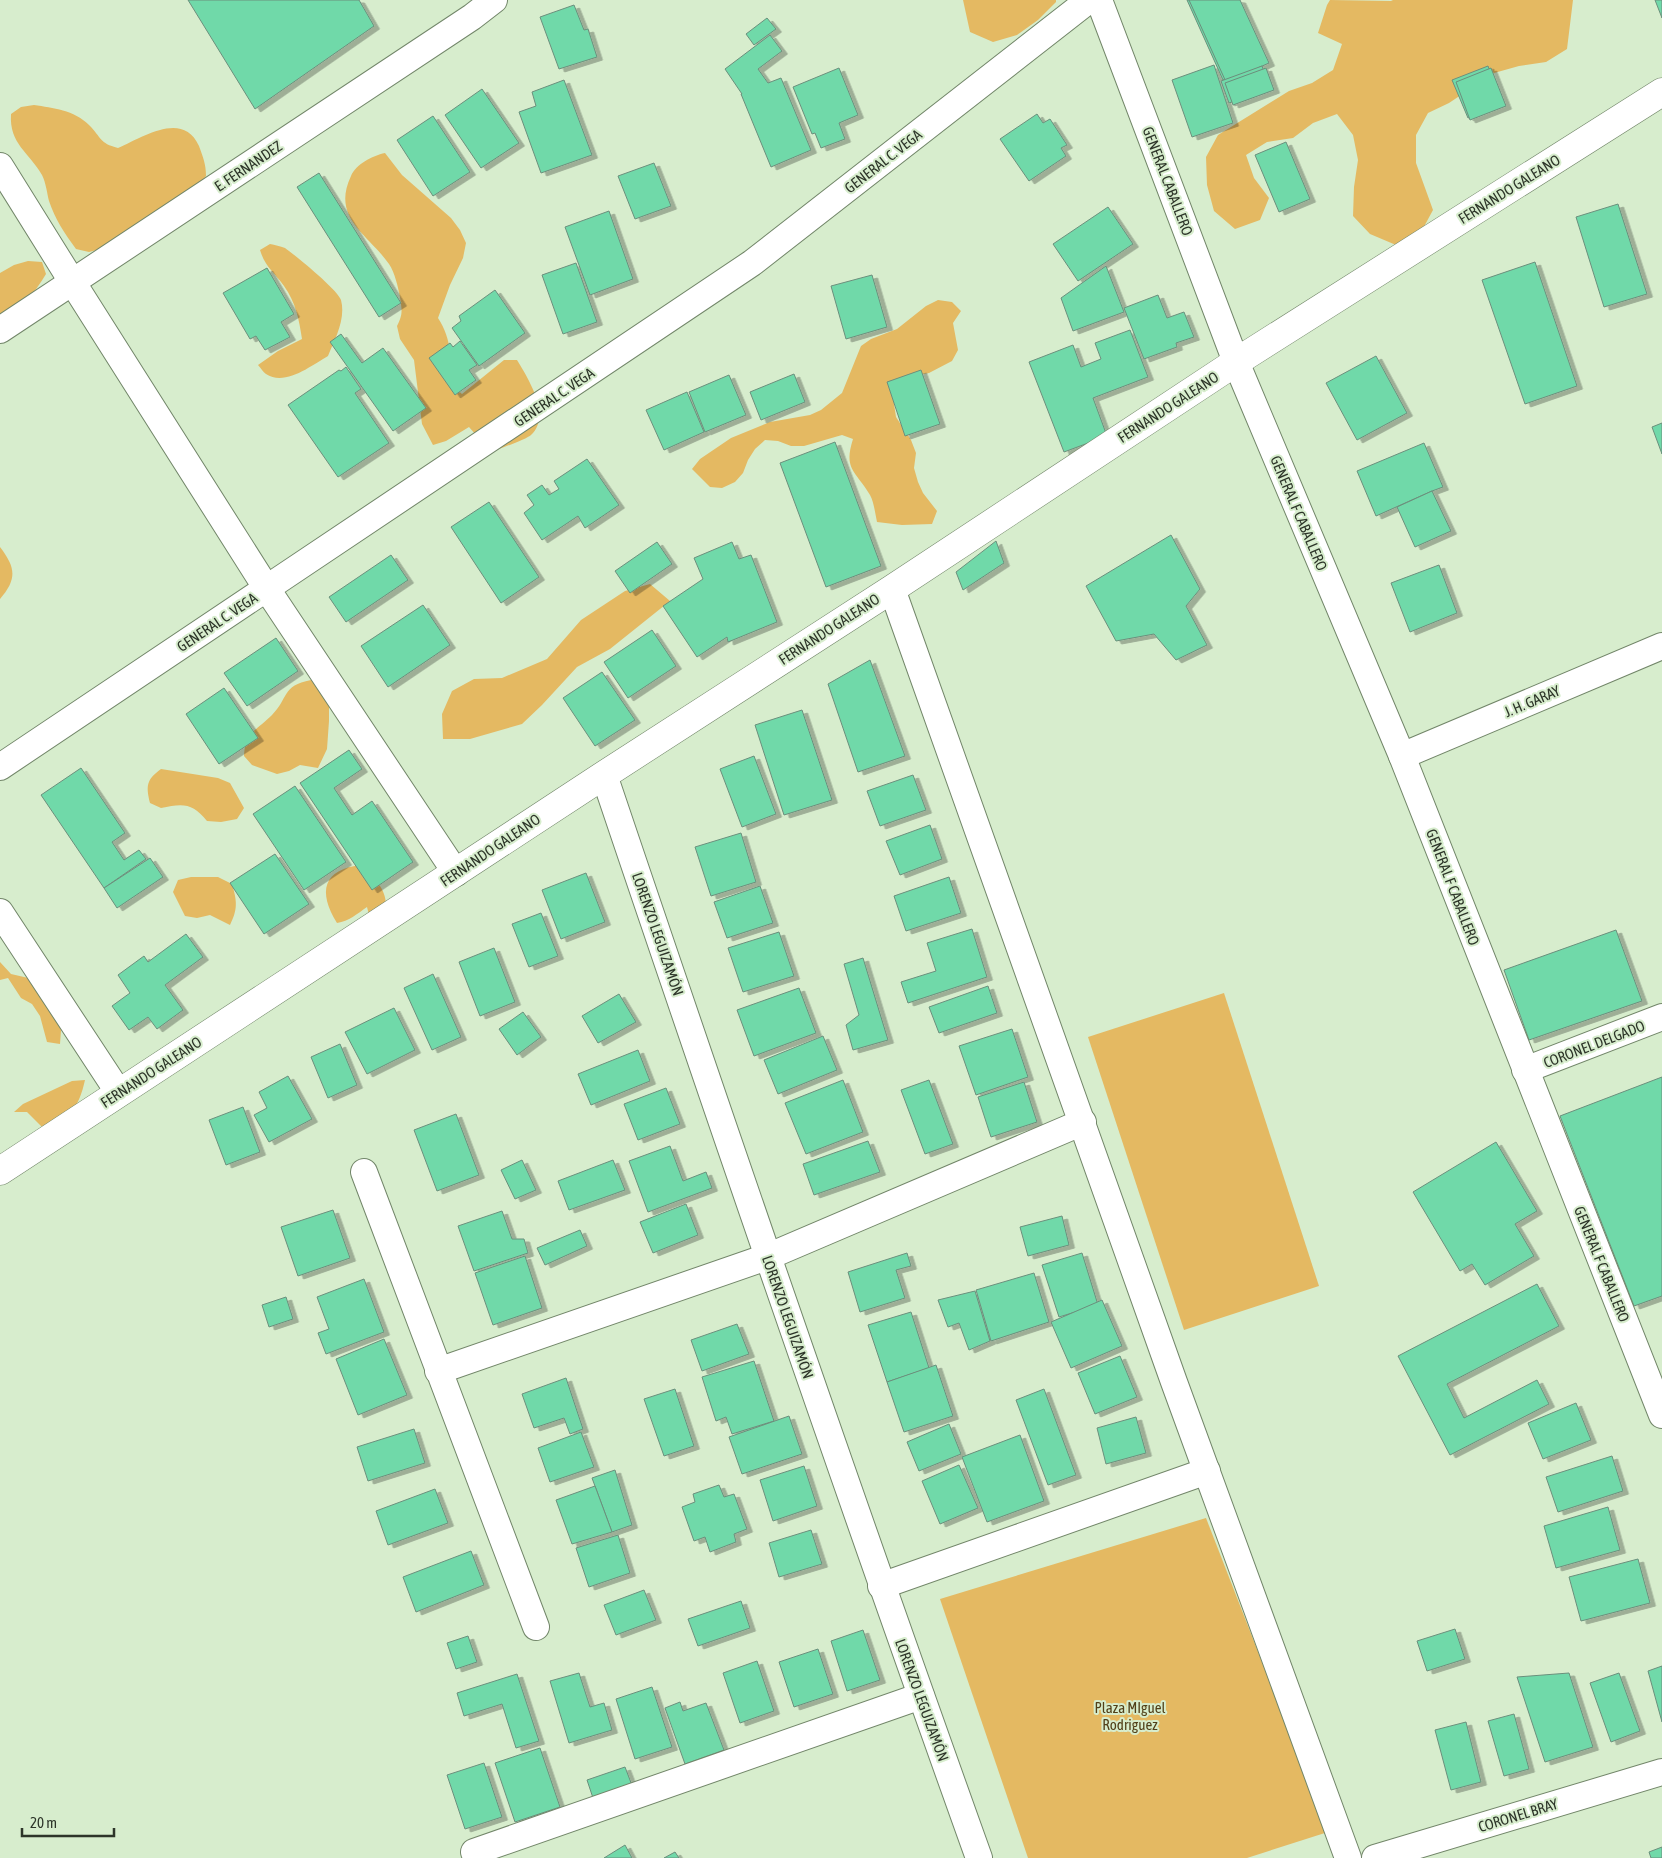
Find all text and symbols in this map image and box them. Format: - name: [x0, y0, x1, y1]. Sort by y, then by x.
- street label: GENERAL CABALLERO: [1139, 124, 1197, 238]
- street label: GENERAL C. VEGA: [841, 125, 925, 196]
- street label: E. FERNANDEZ: [211, 137, 285, 195]
- street label: FERNANDO GALEANO: [1455, 151, 1563, 227]
- street label: GENERAL C. VEGA: [511, 364, 598, 430]
- street label: FERNANDO GALEANO: [1114, 368, 1222, 446]
- street label: GENERAL F CABALLERO: [1267, 453, 1331, 573]
- street label: GENERAL C. VEGA: [174, 589, 261, 655]
- street label: FERNANDO GALEANO: [775, 590, 883, 668]
- street label: J. H. GARAY: [1502, 682, 1563, 720]
- street label: FERNANDO GALEANO: [437, 810, 543, 890]
- street label: GENERAL F CABALLERO: [1423, 827, 1483, 948]
- street label: LORENZO LEGUIZAMÓN: [629, 870, 687, 998]
- street label: CORONEL DELGADO: [1541, 1017, 1647, 1071]
- street label: FERNANDO GALEANO: [97, 1033, 205, 1111]
- street label: GENERAL F CABALLERO: [1571, 1204, 1633, 1324]
- street label: LORENZO LEGUIZAMÓN: [759, 1253, 817, 1381]
- street label: LORENZO LEGUIZAMÓN: [892, 1636, 952, 1764]
- park label: Plaza MIguel Rodriguez: [1094, 1699, 1166, 1733]
- street label: CORONEL BRAY: [1476, 1795, 1560, 1835]
- scale bar: [22, 1806, 115, 1838]
- text: 20 m: [30, 1814, 57, 1831]

